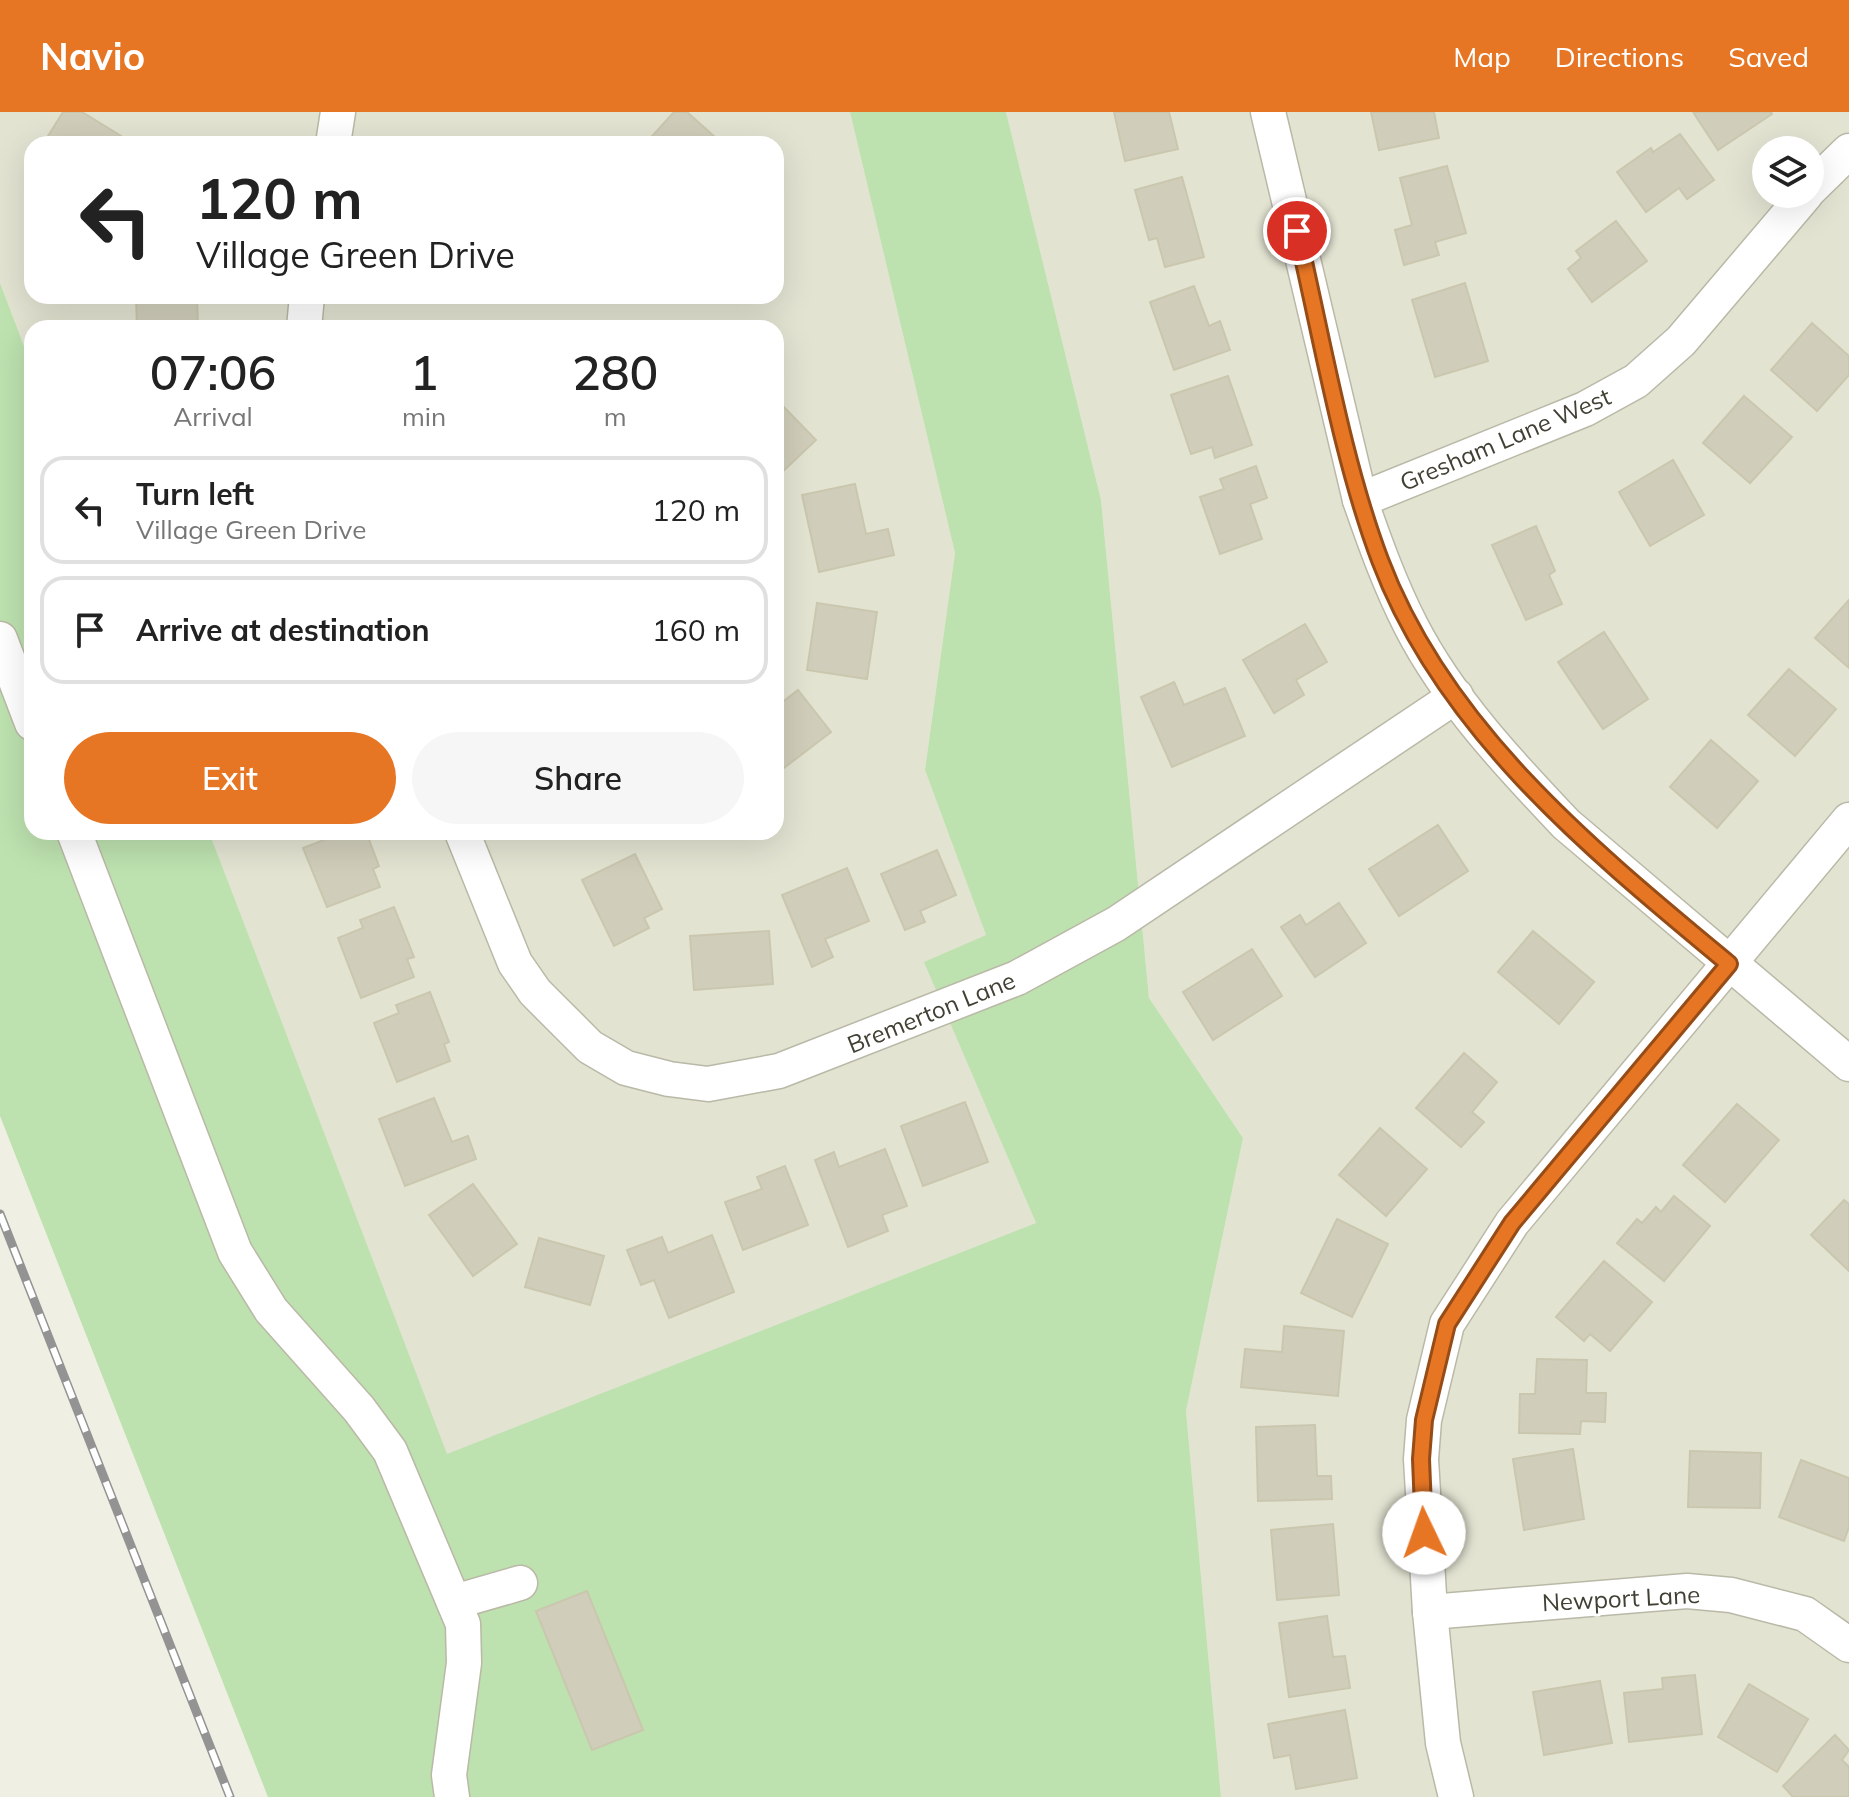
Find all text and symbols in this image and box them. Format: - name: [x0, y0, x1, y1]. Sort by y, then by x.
- text: Navio: [40, 32, 145, 80]
- text: Map: [1453, 39, 1511, 74]
- text: Directions: [1555, 39, 1684, 74]
- text: Saved: [1728, 39, 1809, 74]
- map controls: [1752, 136, 1824, 208]
- button: layers: [1752, 136, 1824, 208]
- text: 120 m: [196, 163, 363, 233]
- icon: left: [64, 168, 168, 272]
- pin: [1263, 197, 1331, 265]
- icon: arrive: [1275, 209, 1319, 253]
- text: Village Green Drive: [196, 232, 515, 277]
- text: 07:06: [150, 342, 276, 402]
- text: 1: [410, 342, 438, 402]
- text: 280: [572, 342, 658, 402]
- street label: Gresham Lane West: [1395, 381, 1615, 497]
- text: Arrival: [173, 400, 253, 433]
- text: min: [402, 400, 446, 433]
- text: m: [604, 400, 627, 433]
- text: Turn left: [136, 475, 254, 513]
- icon: left: [68, 488, 112, 532]
- text: 120 m: [652, 491, 740, 529]
- text: Village Green Drive: [136, 513, 366, 546]
- icon: arrive: [68, 608, 112, 652]
- text: Arrive at destination: [136, 611, 430, 649]
- text: 160 m: [652, 611, 740, 649]
- button: Exit: [64, 732, 396, 824]
- button: Share: [412, 732, 744, 824]
- street label: Bremerton Lane: [843, 965, 1019, 1059]
- position arrow: [1382, 1491, 1466, 1575]
- street label: Newport Lane: [1541, 1579, 1701, 1617]

